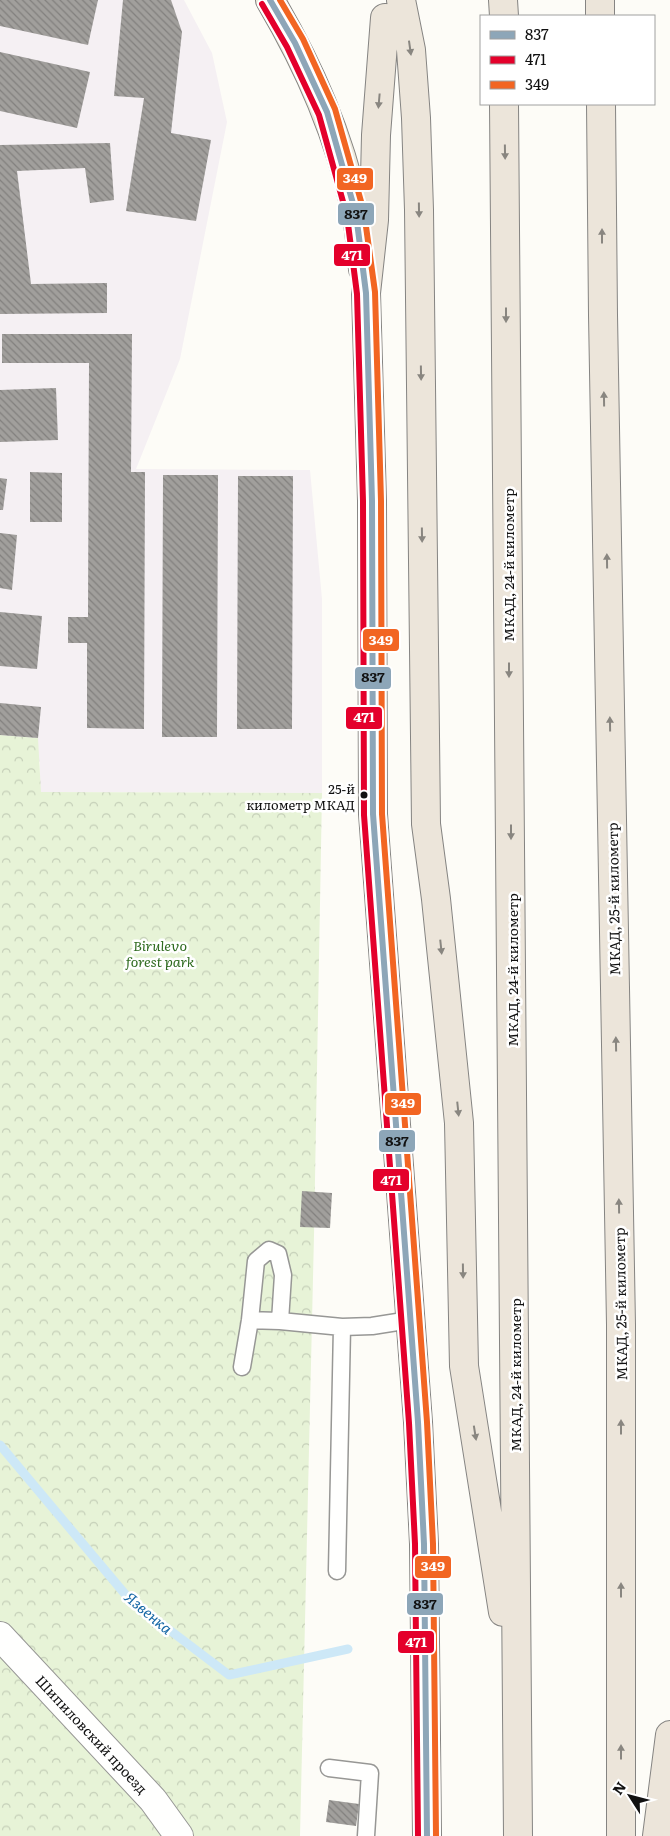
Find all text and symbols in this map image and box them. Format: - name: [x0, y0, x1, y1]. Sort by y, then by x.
- legend: [480, 15, 655, 105]
- text: 837: [525, 22, 549, 45]
- one-way arrow: [407, 40, 415, 56]
- text: 471: [525, 47, 546, 70]
- text: 349: [525, 72, 549, 95]
- one-way arrow: [374, 93, 382, 109]
- one-way arrow: [501, 145, 509, 161]
- line badge: 349: [336, 167, 374, 191]
- text: 349: [343, 167, 367, 187]
- line badge: 837: [337, 202, 375, 226]
- one-way arrow: [415, 202, 423, 218]
- text: 837: [344, 203, 368, 223]
- one-way arrow: [598, 228, 606, 244]
- line badge: 471: [333, 243, 371, 267]
- text: 471: [341, 244, 363, 264]
- one-way arrow: [502, 307, 510, 323]
- one-way arrow: [417, 365, 425, 381]
- one-way arrow: [600, 391, 608, 407]
- street label: МКАД, 24-й километр: [498, 488, 518, 642]
- one-way arrow: [419, 527, 427, 543]
- one-way arrow: [603, 553, 611, 569]
- line badge: 349: [362, 628, 400, 652]
- text: 349: [369, 629, 393, 649]
- one-way arrow: [505, 662, 513, 678]
- line badge: 837: [354, 666, 392, 690]
- text: 837: [361, 666, 385, 686]
- line badge: 471: [345, 706, 383, 730]
- text: 471: [353, 706, 375, 726]
- one-way arrow: [606, 716, 614, 732]
- place label: 25-й километр МКАД: [246, 779, 355, 814]
- marker: 25-й километр МКАД: [359, 790, 369, 800]
- street label: МКАД, 25-й километр: [602, 822, 624, 976]
- one-way arrow: [507, 825, 515, 841]
- street label: МКАД, 24-й километр: [502, 893, 522, 1047]
- park label: Birulevo forest park: [125, 935, 195, 971]
- one-way arrow: [437, 940, 445, 956]
- one-way arrow: [612, 1035, 620, 1051]
- line badge: 349: [384, 1092, 422, 1116]
- text: 349: [391, 1092, 415, 1112]
- one-way arrow: [454, 1101, 462, 1117]
- line badge: 837: [378, 1129, 416, 1153]
- text: 837: [385, 1130, 409, 1150]
- line badge: 471: [372, 1168, 410, 1192]
- text: 471: [380, 1169, 402, 1189]
- one-way arrow: [615, 1198, 623, 1214]
- street label: МКАД, 25-й километр: [609, 1227, 631, 1381]
- one-way arrow: [459, 1264, 467, 1280]
- street label: МКАД, 24-й километр: [505, 1298, 525, 1452]
- one-way arrow: [617, 1419, 625, 1435]
- one-way arrow: [471, 1425, 479, 1441]
- line badge: 349: [414, 1555, 452, 1579]
- text: 349: [421, 1555, 445, 1575]
- one-way arrow: [617, 1582, 625, 1598]
- water label: Язвенка: [120, 1585, 178, 1639]
- line badge: 837: [406, 1592, 444, 1616]
- text: 837: [413, 1593, 437, 1613]
- line badge: 471: [397, 1630, 435, 1654]
- text: 471: [405, 1631, 427, 1651]
- street label: Шипиловский проезд: [32, 1670, 152, 1798]
- one-way arrow: [617, 1744, 625, 1760]
- north arrow: [605, 1771, 655, 1821]
- text: N: [607, 1777, 630, 1798]

